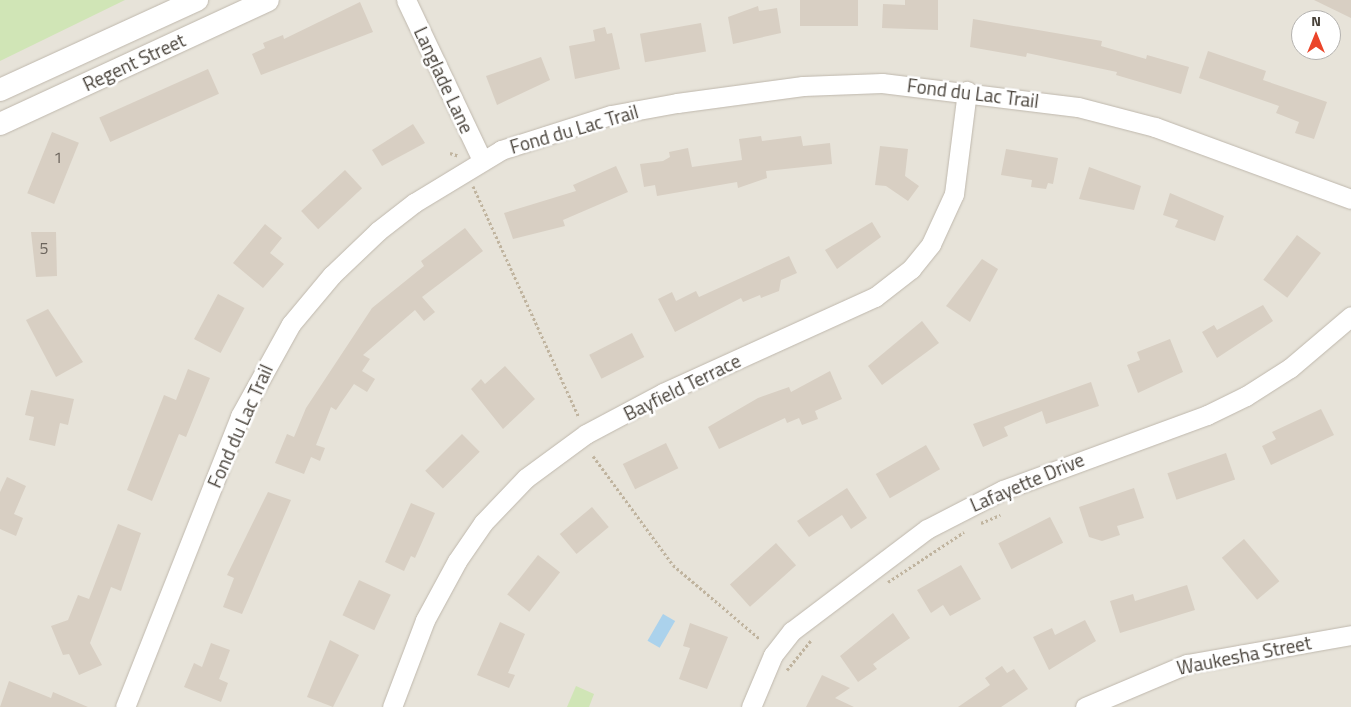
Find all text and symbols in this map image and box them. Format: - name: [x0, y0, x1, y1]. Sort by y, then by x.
- north arrow: [1291, 10, 1341, 60]
- text: N: [1311, 10, 1321, 31]
- street label: Langlade Lane: [409, 23, 479, 137]
- street label: Regent Street: [79, 28, 189, 96]
- street label: Fond du Lac Trail: [906, 74, 1040, 112]
- street label: Fond du Lac Trail: [507, 100, 641, 158]
- house number: 1: [54, 147, 62, 167]
- house number: 5: [40, 238, 48, 258]
- street label: Bayfield Terrace: [620, 349, 744, 425]
- street label: Fond du Lac Trail: [203, 361, 277, 491]
- street label: Lafayette Drive: [967, 448, 1087, 516]
- street label: Waukesha Street: [1175, 631, 1313, 679]

